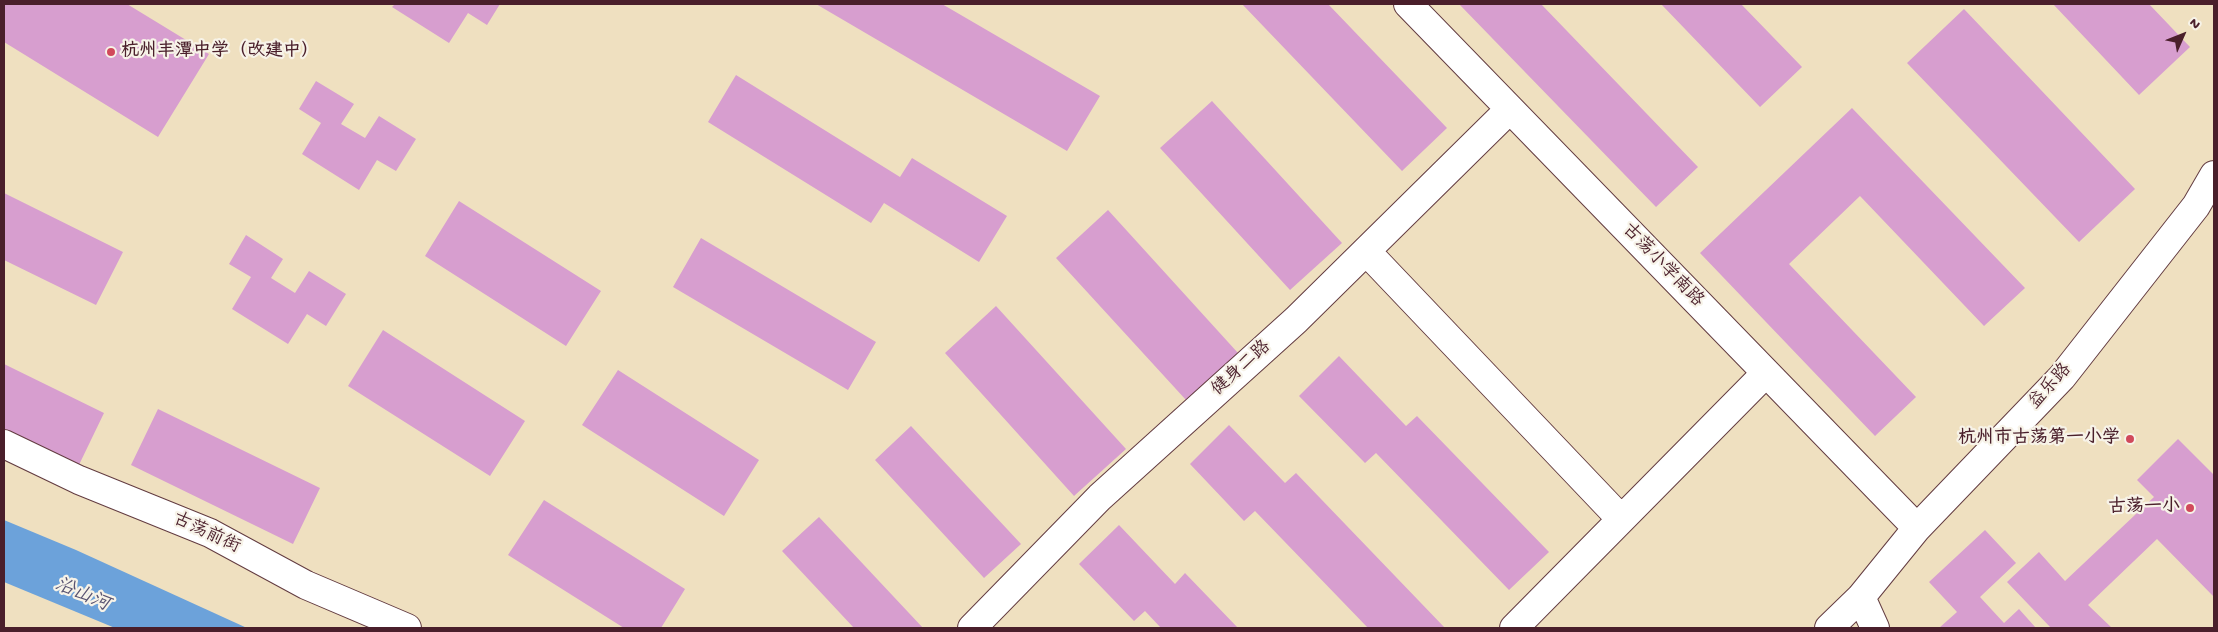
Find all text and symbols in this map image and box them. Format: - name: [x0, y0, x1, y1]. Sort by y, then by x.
- north arrow: [2158, 10, 2208, 60]
- text: N: [2185, 15, 2203, 33]
- place label: 杭州丰潭中学（改建中）: [121, 41, 319, 63]
- marker: 杭州丰潭中学（改建中）: [105, 46, 117, 58]
- street label: 古荡小学南路: [1617, 220, 1707, 312]
- street label: 健身二路: [1208, 337, 1276, 401]
- street label: 益乐路: [2025, 360, 2077, 414]
- place label: 杭州市古荡第一小学: [1958, 428, 2120, 450]
- marker: 杭州市古荡第一小学: [2124, 433, 2136, 445]
- place label: 古荡一小: [2108, 497, 2180, 519]
- marker: 古荡一小: [2184, 502, 2196, 514]
- street label: 古荡前街: [169, 509, 243, 559]
- water label: 沿山河: [51, 574, 113, 618]

